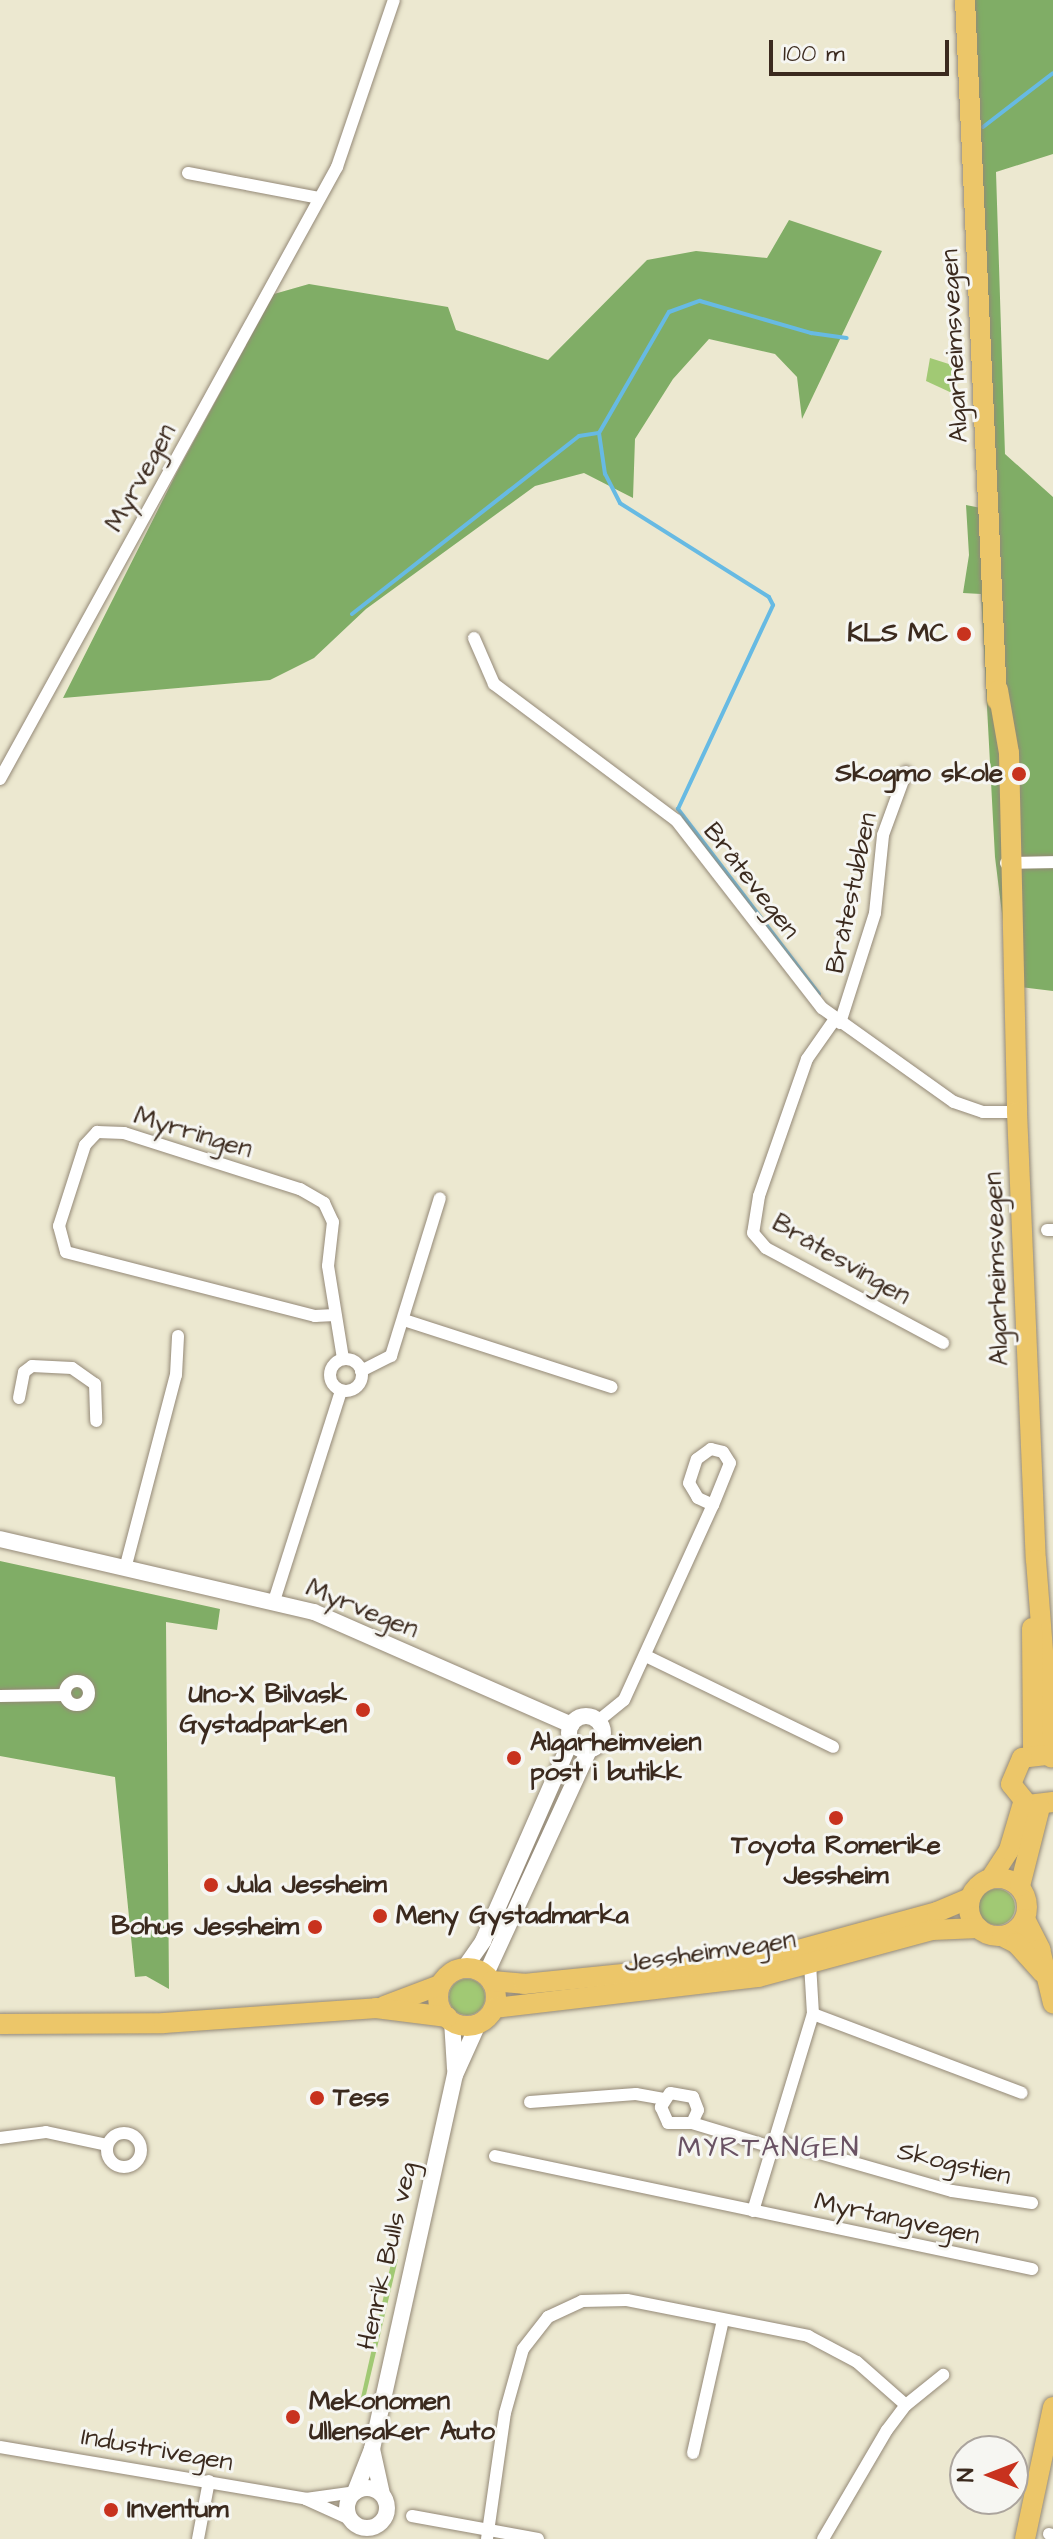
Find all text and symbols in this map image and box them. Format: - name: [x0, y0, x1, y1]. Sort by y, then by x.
- scale bar: [773, 24, 953, 74]
- text: 100 m: [783, 37, 845, 71]
- street label: Algarheimsvegen: [934, 248, 976, 444]
- street label: Myrvegen: [99, 419, 183, 537]
- place label: KLS MC: [847, 618, 948, 650]
- marker: KLS MC: [955, 625, 973, 643]
- place label: Skogmo skole: [835, 758, 1003, 790]
- marker: Skogmo skole: [1010, 765, 1028, 783]
- street label: Bråtestubben: [820, 810, 884, 976]
- street label: Bråtevegen: [696, 817, 806, 945]
- street label: Myrringen: [130, 1100, 256, 1166]
- street label: Algarheimsvegen: [978, 1172, 1016, 1366]
- street label: Bråtesvingen: [766, 1208, 916, 1312]
- street label: Myrvegen: [301, 1572, 423, 1646]
- place label: Uno-X Bilvask Gystadparken: [180, 1679, 347, 1740]
- marker: Uno-X Bilvask Gystadparken: [354, 1701, 372, 1719]
- place label: Algarheimveien post i butikk: [530, 1727, 701, 1788]
- marker: Algarheimveien post i butikk: [505, 1749, 523, 1767]
- marker: Toyota Romerike Jessheim: [827, 1809, 845, 1827]
- place label: Toyota Romerike Jessheim: [731, 1830, 941, 1892]
- place label: Jula Jessheim: [227, 1869, 387, 1901]
- marker: Jula Jessheim: [202, 1876, 220, 1894]
- place label: Meny Gystadmarka: [396, 1900, 629, 1932]
- marker: Meny Gystadmarka: [371, 1907, 389, 1925]
- place label: Bohus Jessheim: [111, 1911, 299, 1943]
- marker: Bohus Jessheim: [306, 1918, 324, 1936]
- street label: Jessheimvegen: [622, 1925, 798, 1979]
- place label: Tess: [333, 2082, 389, 2114]
- marker: Tess: [308, 2089, 326, 2107]
- district label: MYRTANGEN: [678, 2131, 860, 2165]
- street label: Skogstien: [894, 2136, 1014, 2192]
- street label: Henrik Bulls veg: [351, 2159, 425, 2353]
- street label: Myrtangvegen: [811, 2186, 983, 2252]
- place label: Mekonomen Ullensaker Auto: [309, 2386, 495, 2448]
- marker: Mekonomen Ullensaker Auto: [284, 2408, 302, 2426]
- street label: Industrivegen: [79, 2421, 235, 2479]
- north arrow: [949, 2435, 1029, 2515]
- text: N: [951, 2468, 982, 2482]
- place label: Inventum: [127, 2494, 228, 2526]
- marker: Inventum: [102, 2501, 120, 2519]

